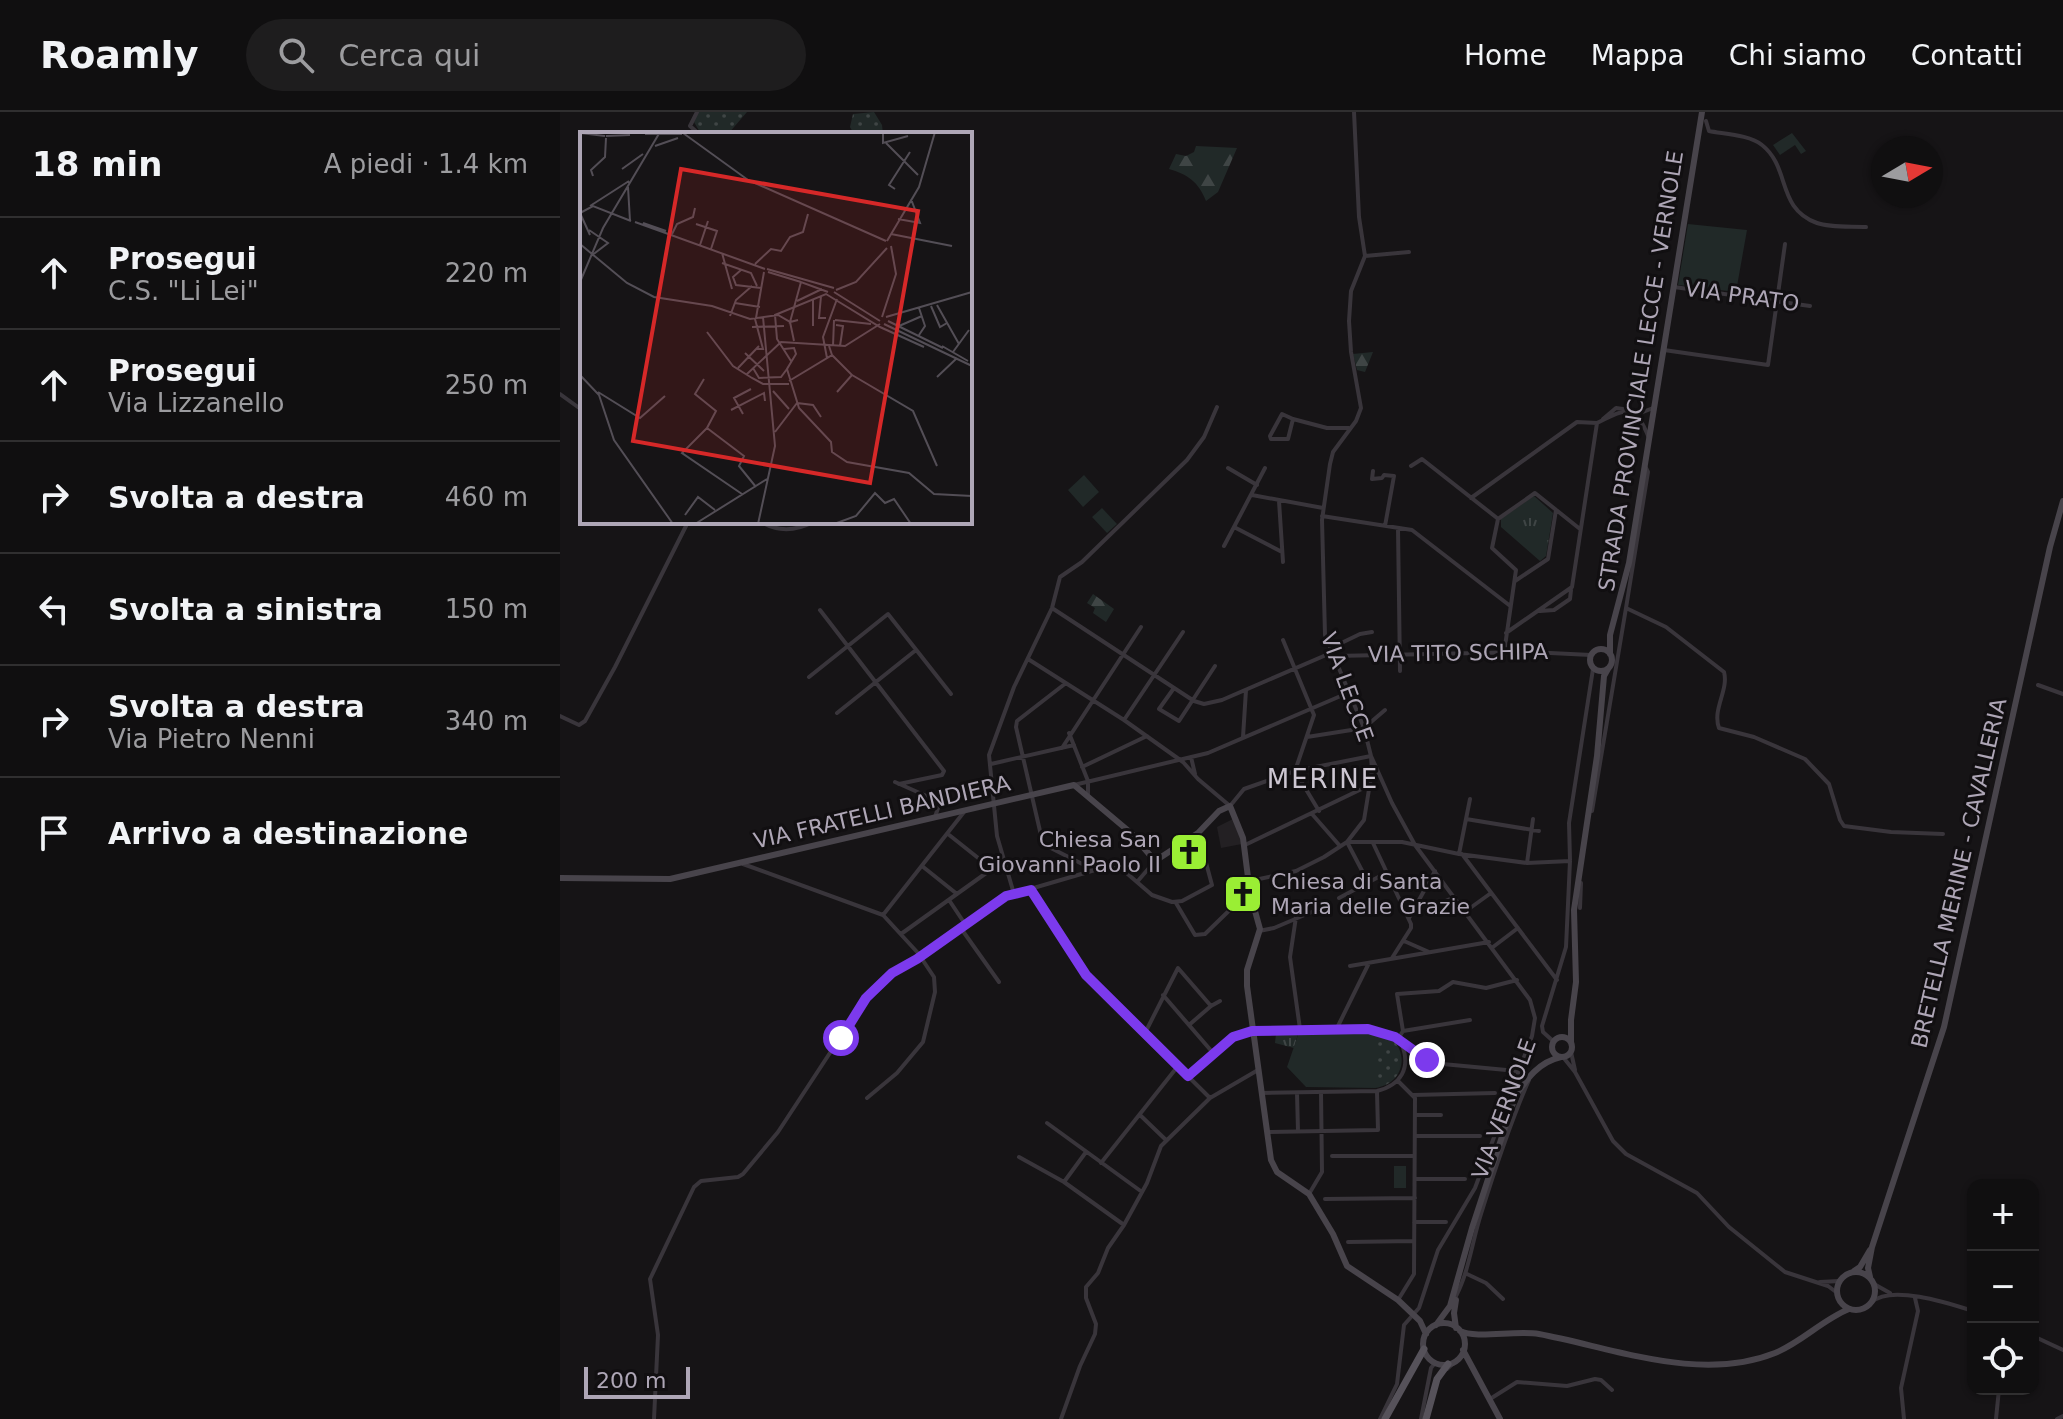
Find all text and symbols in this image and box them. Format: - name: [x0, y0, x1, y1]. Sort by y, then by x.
- search box: [246, 19, 806, 91]
- text: Roamly: [40, 33, 198, 77]
- icon: search: [274, 33, 318, 77]
- text: Cerca qui: [338, 38, 480, 73]
- text: Home: [1464, 39, 1547, 72]
- text: Mappa: [1591, 39, 1685, 72]
- text: Chi siamo: [1729, 39, 1867, 72]
- text: Contatti: [1911, 39, 2023, 72]
- inset map: [580, 132, 972, 524]
- north arrow: [1871, 136, 1943, 208]
- text: 18 min: [32, 144, 162, 184]
- text: A piedi · 1.4 km: [324, 149, 528, 179]
- street label: STRADA PROVINCIALE LECCE - VERNOLE: [1594, 149, 1688, 593]
- text: Prosegui: [108, 241, 257, 276]
- icon: ahead: [32, 251, 76, 295]
- text: 220 m: [445, 258, 528, 288]
- text: C.S. "Li Lei": [108, 276, 259, 306]
- street label: VIA PRATO: [1683, 276, 1801, 316]
- text: Prosegui: [108, 353, 257, 388]
- icon: ahead: [32, 363, 76, 407]
- text: 250 m: [445, 370, 528, 400]
- text: Via Lizzanello: [108, 388, 284, 418]
- icon: right: [32, 475, 76, 519]
- text: Svolta a destra: [108, 480, 365, 515]
- text: 460 m: [445, 482, 528, 512]
- icon: left: [32, 587, 76, 631]
- text: Svolta a sinistra: [108, 592, 383, 627]
- text: 150 m: [445, 594, 528, 624]
- street label: VIA LECCE: [1316, 629, 1378, 745]
- street label: VIA TITO SCHIPA: [1368, 639, 1548, 667]
- text: Svolta a destra: [108, 689, 365, 724]
- street label: BRETELLA MERINE - CAVALLERIA: [1906, 696, 2012, 1050]
- icon: right: [32, 699, 76, 743]
- text: 340 m: [445, 706, 528, 736]
- text: Via Pietro Nenni: [108, 724, 315, 754]
- district label: MERINE: [1267, 764, 1379, 794]
- street label: VIA FRATELLI BANDIERA: [751, 770, 1013, 854]
- icon: arrive: [32, 811, 76, 855]
- text: Arrivo a destinazione: [108, 816, 468, 851]
- place label: Chiesa San Giovanni Paolo II: [978, 827, 1161, 877]
- church icon: Chiesa San Giovanni Paolo II: [1168, 831, 1210, 873]
- place label: Chiesa di Santa Maria delle Grazie: [1271, 869, 1470, 919]
- church icon: Chiesa di Santa Maria delle Grazie: [1222, 873, 1264, 915]
- route start: [823, 1020, 859, 1056]
- street label: VIA VERNOLE: [1467, 1035, 1541, 1183]
- route end: [1409, 1042, 1445, 1078]
- map controls: [1967, 1179, 2039, 1395]
- button: +: [1967, 1179, 2039, 1251]
- button: −: [1967, 1251, 2039, 1323]
- button: locate: [1967, 1323, 2039, 1395]
- scale bar: [584, 1363, 690, 1399]
- text: 200 m: [596, 1368, 666, 1393]

